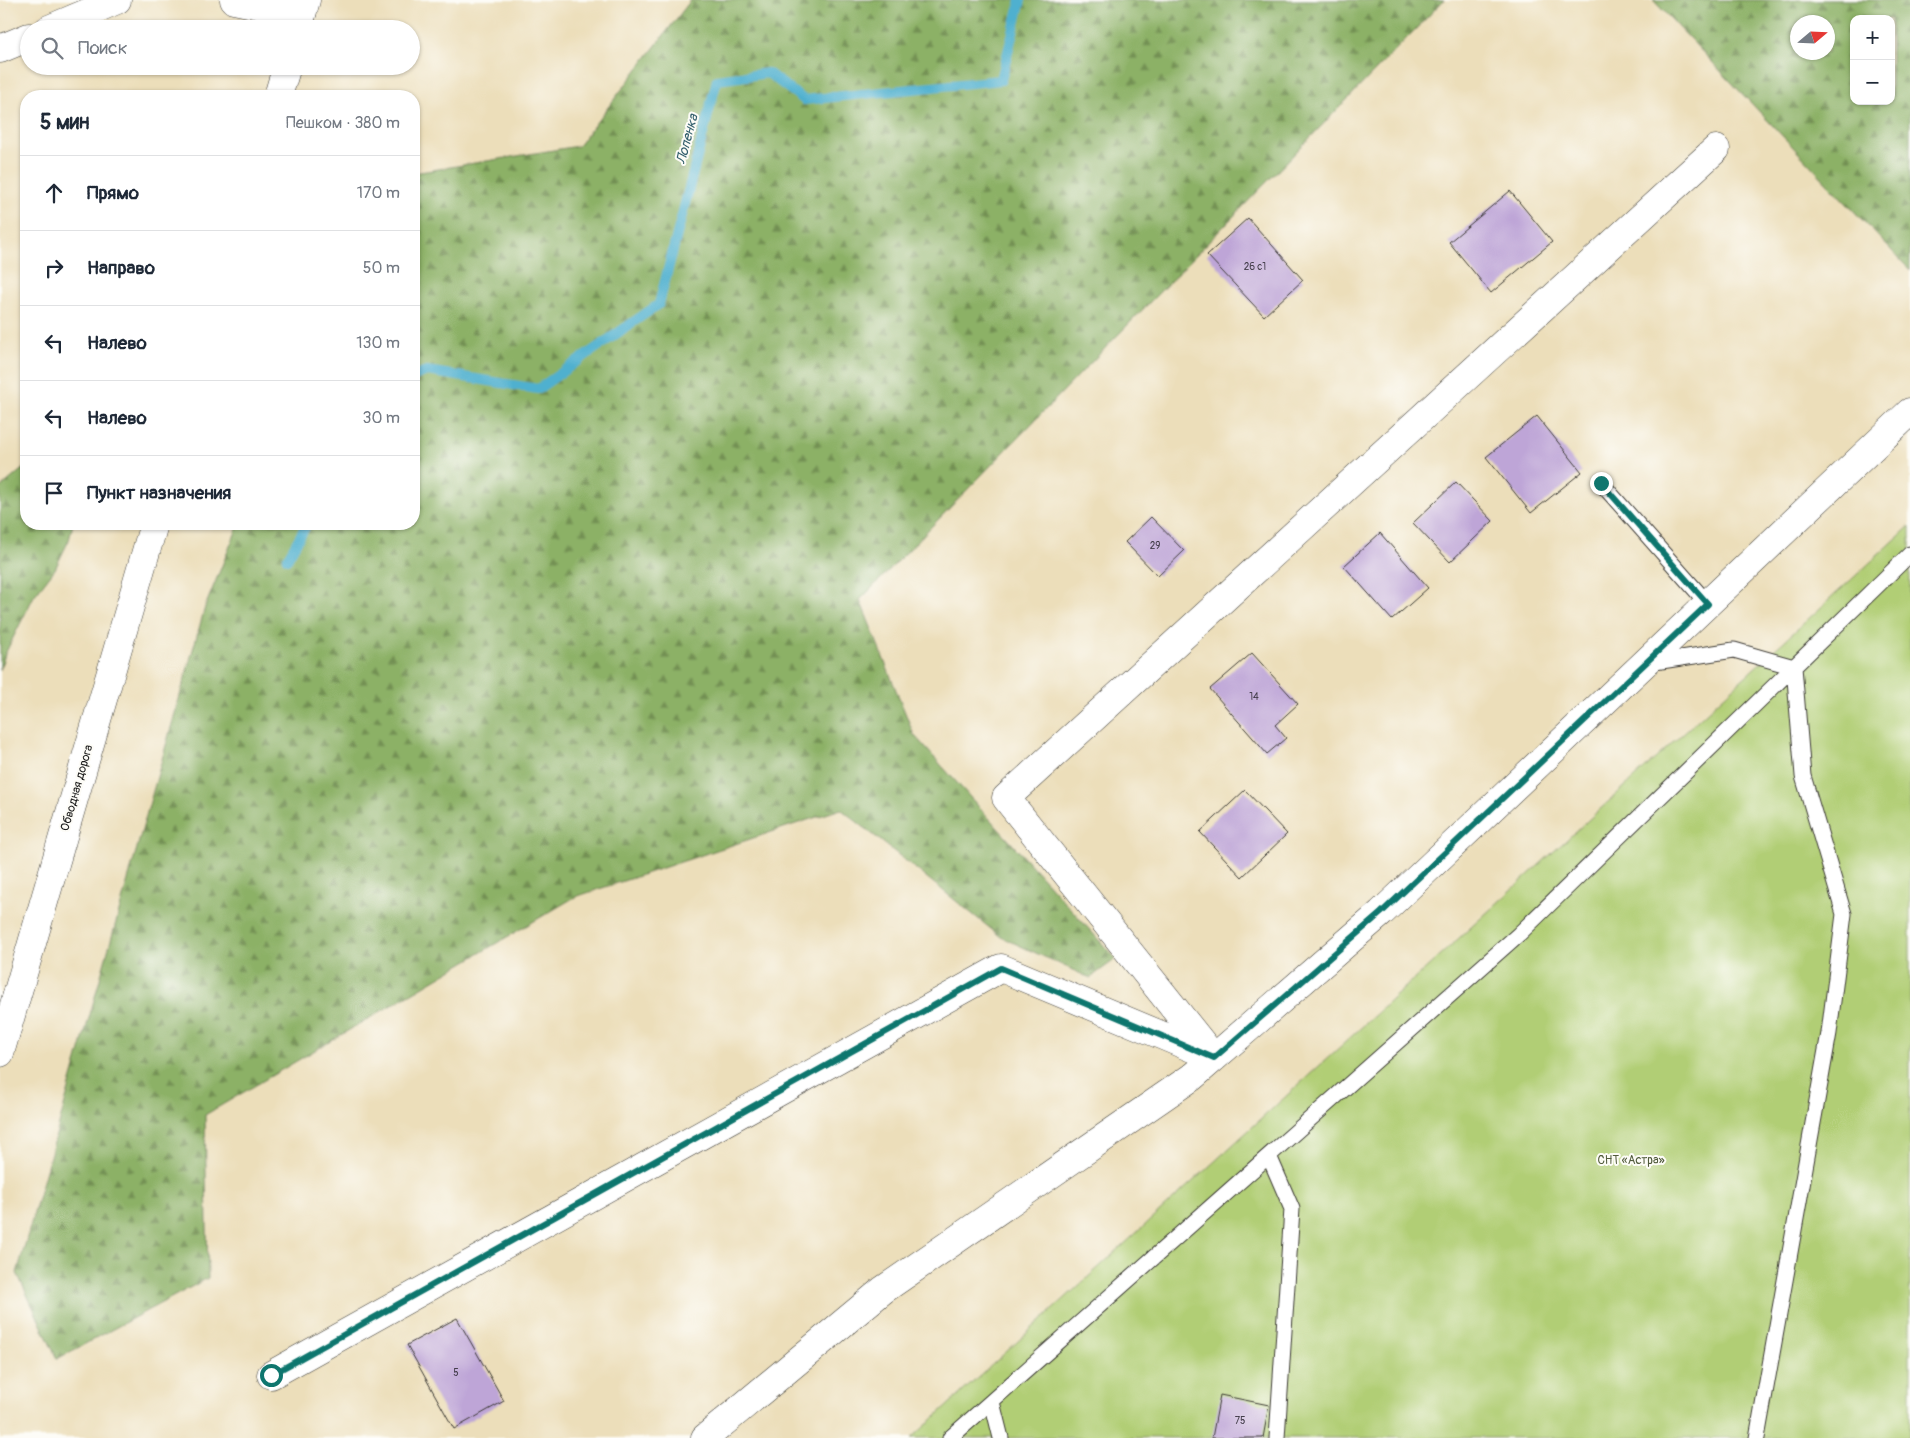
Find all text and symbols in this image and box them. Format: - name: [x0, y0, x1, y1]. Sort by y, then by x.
- north arrow: [1790, 15, 1835, 60]
- map controls: [1850, 15, 1895, 105]
- button: +: [1850, 15, 1895, 60]
- search box: [20, 20, 420, 75]
- icon: search: [38, 34, 66, 62]
- text: Поиск: [78, 36, 128, 60]
- button: −: [1850, 60, 1895, 105]
- text: 5 мин: [40, 109, 90, 136]
- water label: Лопенка: [672, 111, 702, 166]
- text: Пешком · 380 m: [286, 113, 400, 133]
- icon: ahead: [40, 179, 68, 207]
- text: Прямо: [87, 181, 139, 205]
- text: 170 m: [357, 183, 400, 203]
- icon: right: [40, 254, 68, 282]
- text: Направо: [87, 256, 155, 280]
- text: 50 m: [363, 258, 400, 278]
- house number: 26 с1: [1244, 261, 1266, 273]
- icon: left: [40, 329, 68, 357]
- text: Налево: [87, 331, 147, 355]
- text: 130 m: [356, 333, 400, 353]
- icon: left: [40, 404, 68, 432]
- text: Налево: [87, 406, 147, 430]
- text: 30 m: [362, 408, 400, 428]
- route end: [1590, 472, 1613, 495]
- icon: arrive: [40, 479, 68, 507]
- text: Пункт назначения: [87, 481, 231, 505]
- house number: 29: [1150, 540, 1160, 552]
- house number: 14: [1249, 691, 1259, 703]
- street label: Обводная дорога: [58, 743, 97, 833]
- park label: СНТ «Астра»: [1597, 1153, 1665, 1168]
- route start: [260, 1364, 283, 1387]
- house number: 5: [453, 1367, 459, 1379]
- house number: 75: [1235, 1415, 1245, 1427]

